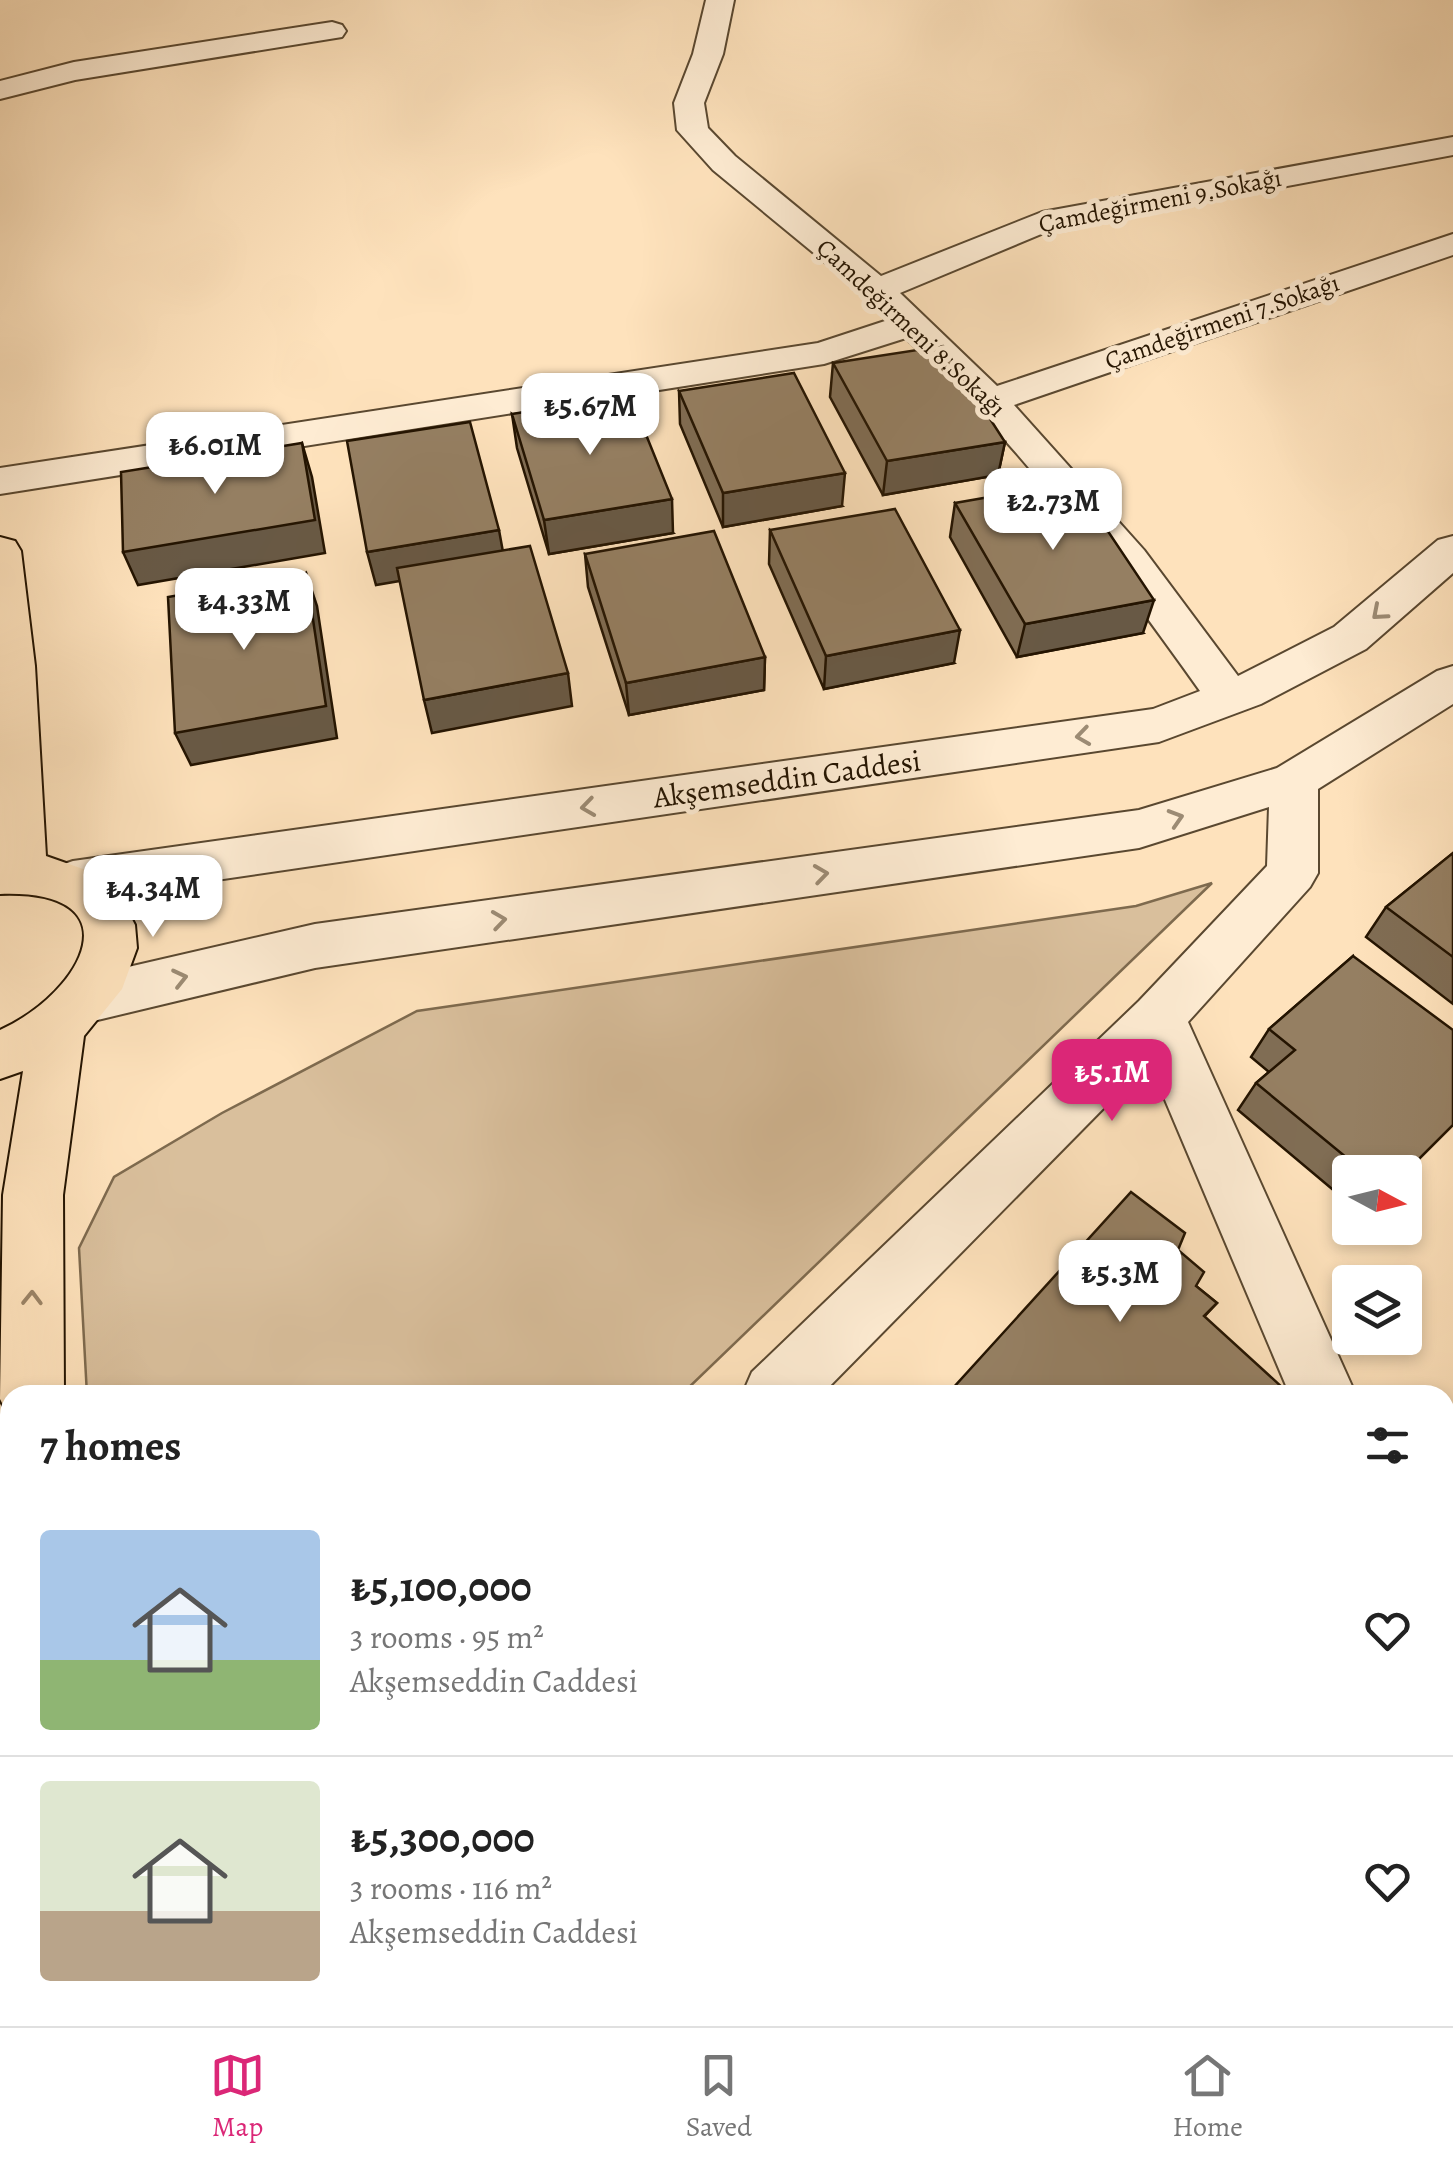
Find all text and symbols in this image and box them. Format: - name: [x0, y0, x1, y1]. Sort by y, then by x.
- street label: Çamdeğirmeni 9.Sokağı: [1036, 161, 1284, 241]
- street label: Çamdeğirmeni 8.Sokağı: [809, 231, 1013, 425]
- street label: Çamdeğirmeni 7.Sokağı: [1100, 266, 1344, 378]
- pin: ₺5.67M: [509, 373, 671, 458]
- text: ₺5.67M: [543, 383, 637, 427]
- pin: ₺6.01M: [134, 412, 296, 497]
- text: ₺6.01M: [168, 422, 262, 466]
- pin: ₺2.73M: [972, 468, 1134, 553]
- text: ₺2.73M: [1006, 478, 1100, 522]
- pin: ₺4.33M: [163, 568, 325, 653]
- text: ₺4.33M: [197, 578, 291, 622]
- one-way arrow: [1372, 602, 1391, 620]
- one-way arrow: [1075, 725, 1092, 746]
- street label: Akşemseddin Caddesi: [650, 740, 923, 818]
- one-way arrow: [580, 796, 597, 817]
- one-way arrow: [1167, 809, 1184, 829]
- pin: ₺4.34M: [72, 855, 234, 940]
- text: ₺4.34M: [105, 865, 201, 909]
- one-way arrow: [813, 865, 829, 886]
- one-way arrow: [491, 910, 508, 931]
- one-way arrow: [171, 969, 188, 990]
- pin: ₺5.1M: [1042, 1039, 1182, 1124]
- text: ₺5.1M: [1074, 1049, 1150, 1093]
- north arrow: [1332, 1155, 1422, 1245]
- map controls: [1332, 1155, 1422, 1355]
- pin: ₺5.3M: [1050, 1240, 1190, 1325]
- text: ₺5.3M: [1081, 1250, 1159, 1294]
- button: layers: [1332, 1265, 1422, 1355]
- one-way arrow: [21, 1289, 43, 1304]
- text: 7 homes: [40, 1417, 181, 1474]
- icon: filters: [1360, 1418, 1415, 1473]
- text: ₺5,100,000: [350, 1558, 532, 1615]
- icon: home: [120, 1570, 240, 1690]
- icon: heart: [1360, 1603, 1415, 1658]
- text: 3 rooms · 95 m²: [350, 1615, 544, 1659]
- text: Akşemseddin Caddesi: [350, 1659, 638, 1703]
- text: ₺5,300,000: [350, 1809, 535, 1866]
- icon: home: [120, 1821, 240, 1941]
- icon: heart: [1360, 1854, 1415, 1909]
- text: 3 rooms · 116 m²: [350, 1866, 552, 1910]
- text: Akşemseddin Caddesi: [350, 1910, 638, 1954]
- tab: Map: [210, 2048, 265, 2146]
- tab: Saved: [686, 2048, 752, 2146]
- tab: Home: [1172, 2048, 1243, 2146]

